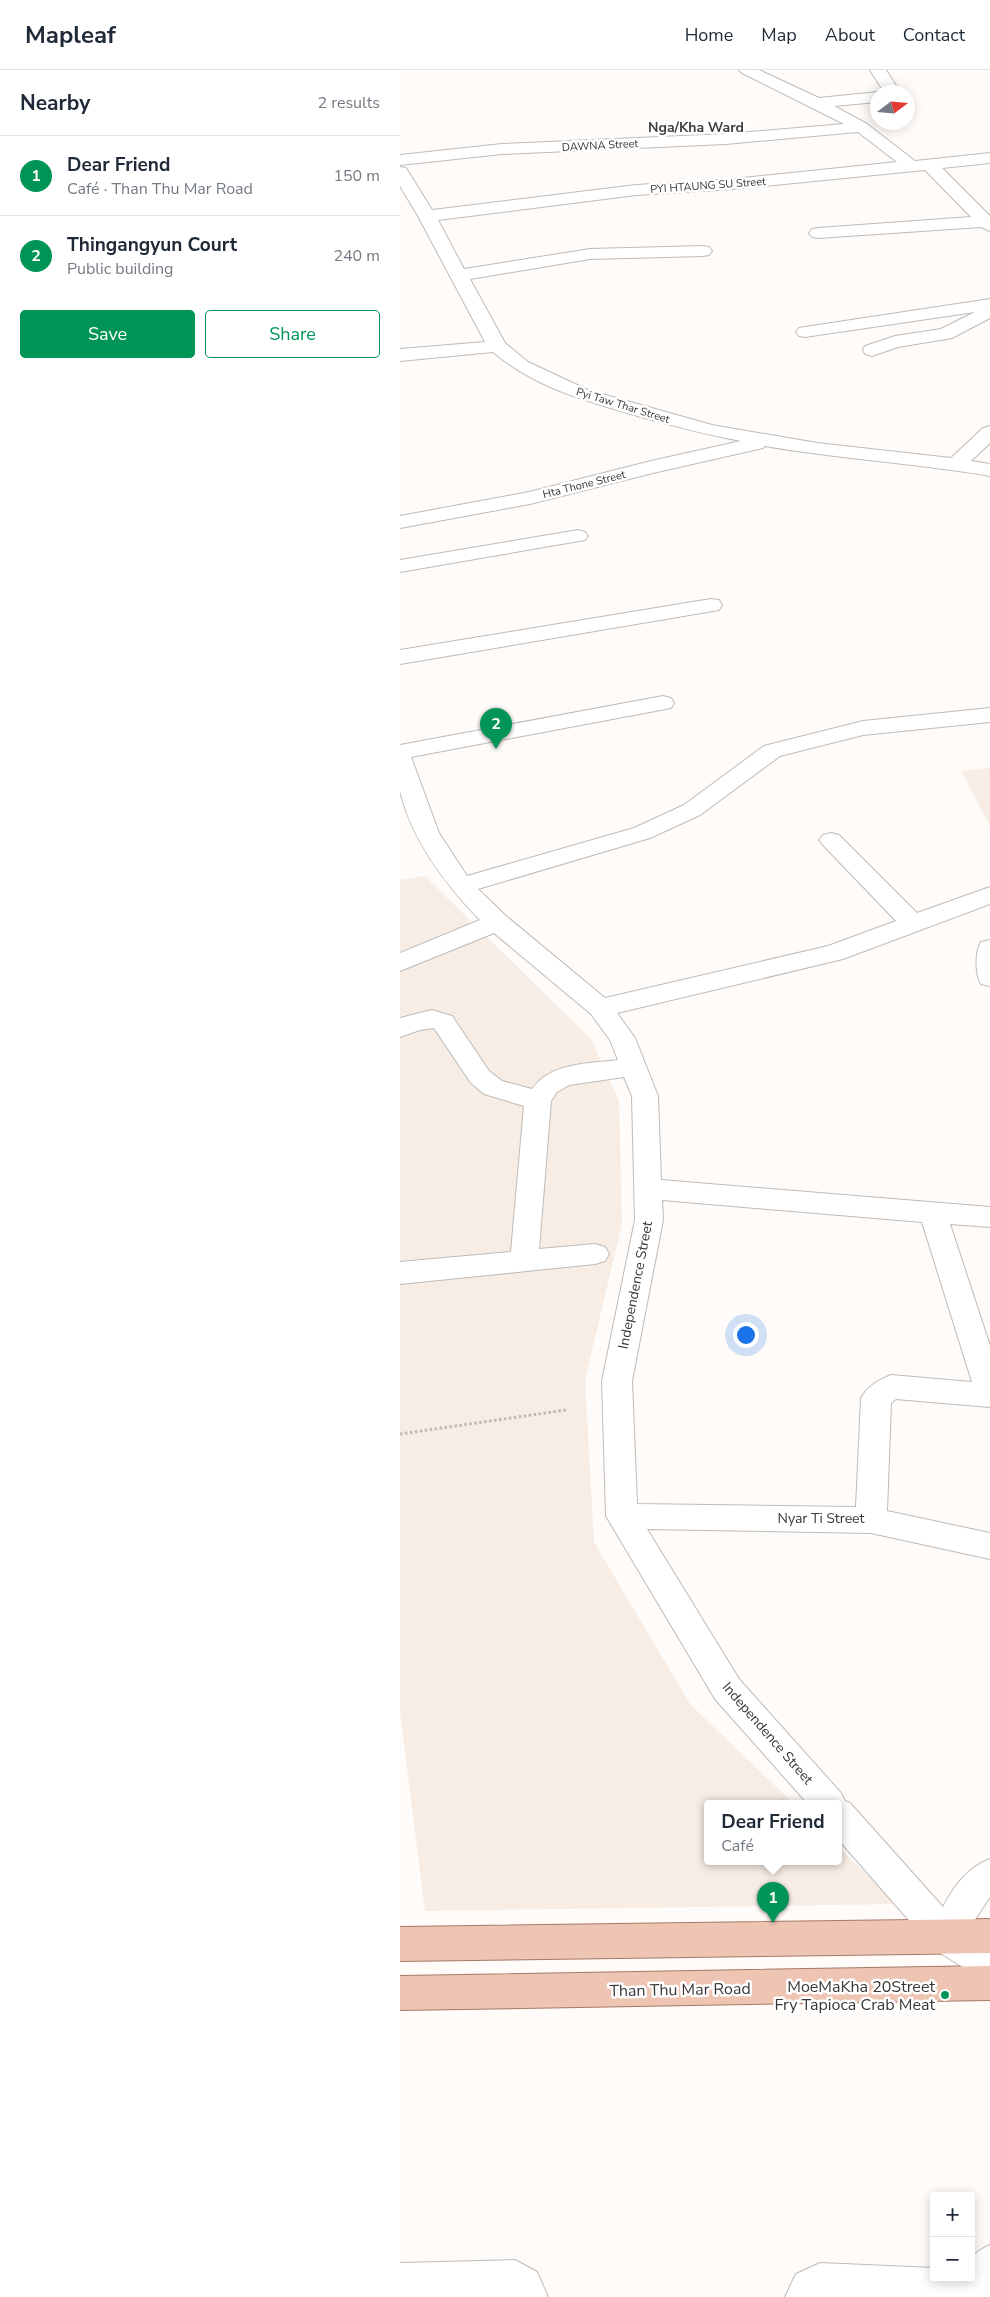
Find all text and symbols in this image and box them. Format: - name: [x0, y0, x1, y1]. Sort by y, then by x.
- text: Mapleaf: [25, 19, 116, 51]
- text: Home: [685, 23, 733, 47]
- text: Map: [761, 23, 797, 47]
- text: About: [825, 23, 875, 47]
- text: Contact: [903, 23, 965, 47]
- north arrow: [870, 85, 915, 130]
- text: Nearby: [20, 89, 90, 117]
- text: 2 results: [318, 92, 380, 114]
- district label: Nga/Kha Ward: [648, 118, 744, 137]
- street label: DAWNA Street: [561, 136, 639, 155]
- text: Dear Friend: [67, 152, 170, 178]
- text: 1: [31, 165, 41, 187]
- text: 150 m: [333, 165, 380, 187]
- street label: PYI HTAUNG SU Street: [650, 174, 767, 197]
- text: Café · Than Thu Mar Road: [67, 178, 253, 200]
- text: Thingangyun Court: [67, 232, 237, 258]
- text: 2: [31, 245, 41, 267]
- text: 240 m: [333, 245, 380, 267]
- text: Public building: [67, 258, 173, 280]
- button: Save: [20, 310, 195, 358]
- button: Share: [205, 310, 380, 358]
- street label: Pyi Taw Thar Street: [574, 384, 672, 427]
- street label: Hta Thone Street: [541, 467, 627, 502]
- pin: 2: [480, 708, 512, 749]
- street label: Independence Street: [614, 1219, 657, 1351]
- your location: [733, 1322, 759, 1348]
- street label: Nyar Ti Street: [778, 1509, 865, 1528]
- street label: Independence Street: [718, 1678, 817, 1789]
- popup: [704, 1800, 842, 1865]
- text: Dear Friend: [721, 1809, 825, 1835]
- text: Café: [721, 1835, 754, 1857]
- pin: 1: [757, 1882, 789, 1923]
- place label: MoeMaKha 20Street Fry Tapioca Crab Meat: [774, 1976, 935, 2016]
- street label: Than Thu Mar Road: [609, 1978, 751, 2002]
- marker: MoeMaKha 20Street Fry Tapioca Crab Meat: [939, 1989, 951, 2001]
- map controls: [930, 2192, 975, 2282]
- button: +: [930, 2192, 975, 2237]
- button: −: [930, 2237, 975, 2282]

